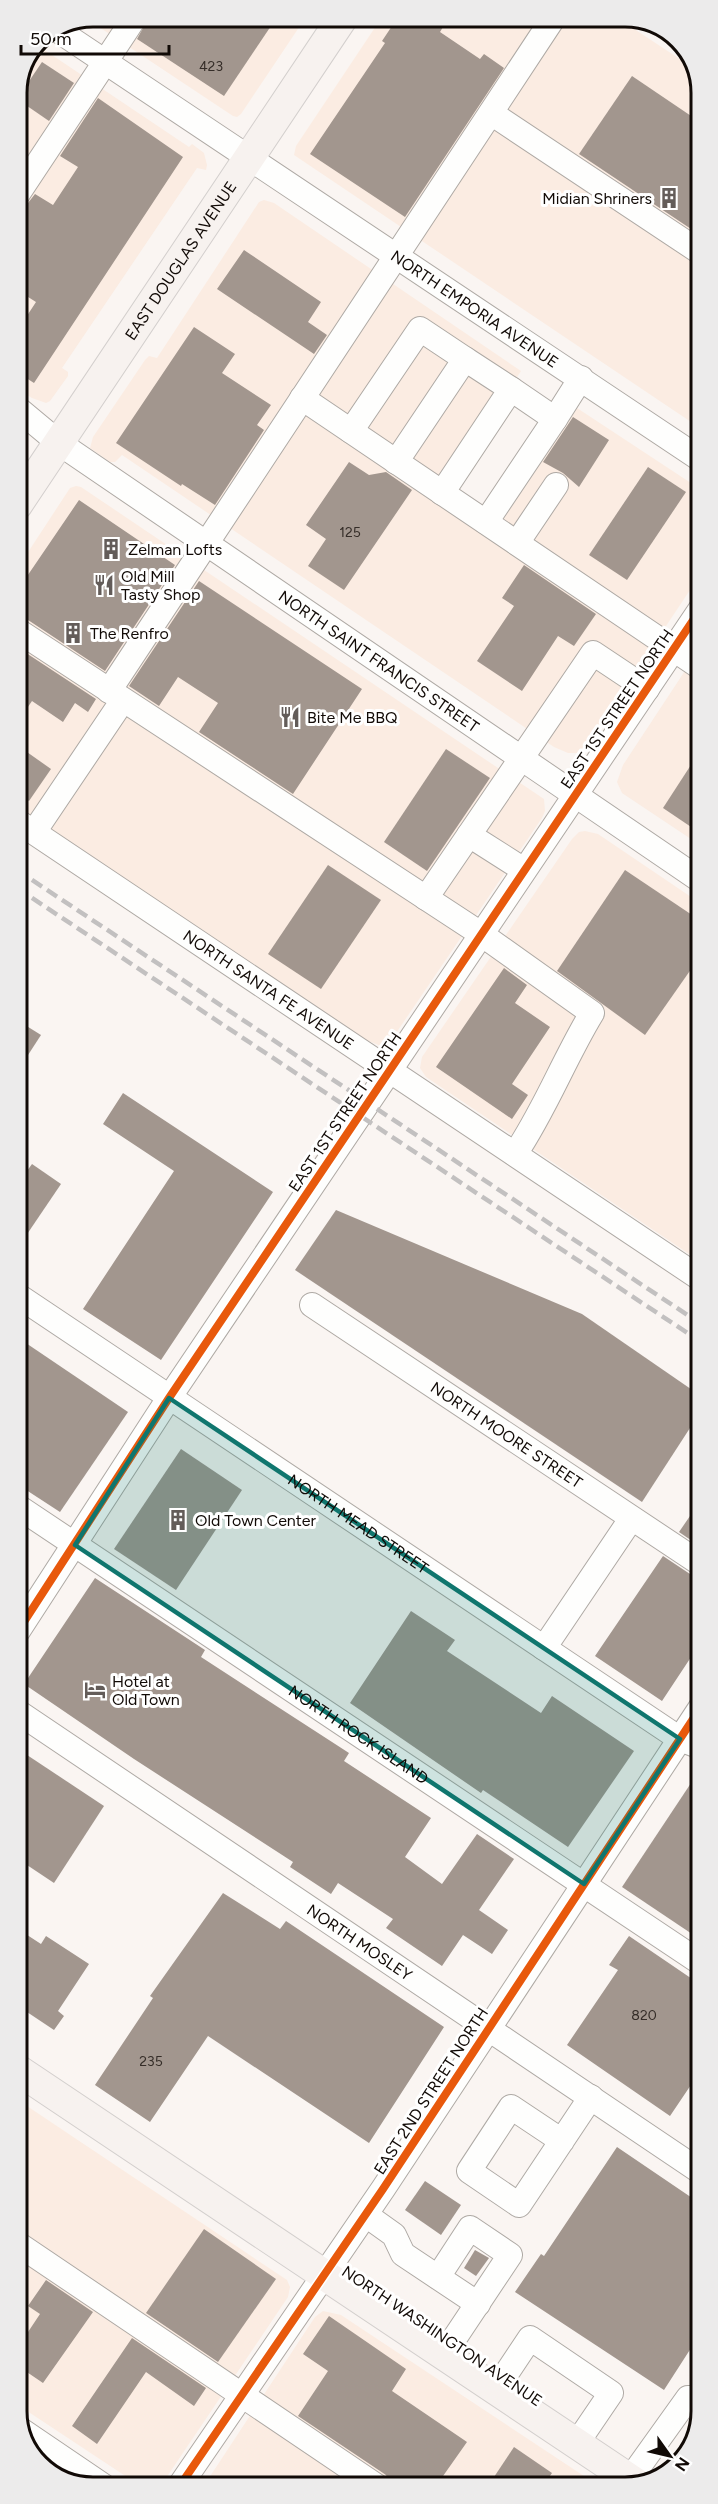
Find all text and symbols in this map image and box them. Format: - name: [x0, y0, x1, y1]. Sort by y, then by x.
- scale bar: [21, 18, 170, 56]
- text: 50 m: [30, 28, 72, 50]
- house number: 423: [199, 58, 223, 75]
- street label: EAST DOUGLAS AVENUE: [121, 178, 240, 343]
- building icon: Midian Shriners: [657, 186, 681, 210]
- place label: Midian Shriners: [542, 189, 652, 208]
- street label: NORTH EMPORIA AVENUE: [387, 246, 562, 371]
- house number: 125: [339, 524, 361, 541]
- building icon: Zelman Lofts: [99, 537, 123, 561]
- place label: Zelman Lofts: [128, 540, 222, 559]
- place label: Old Mill Tasty Shop: [121, 567, 200, 604]
- restaurant icon: Old Mill Tasty Shop: [92, 573, 116, 597]
- street label: NORTH SAINT FRANCIS STREET: [275, 586, 483, 736]
- building icon: The Renfro: [61, 621, 85, 645]
- place label: The Renfro: [90, 624, 169, 643]
- street label: EAST 1ST STREET NORTH: [557, 626, 677, 792]
- restaurant icon: Bite Me BBQ: [278, 705, 302, 729]
- place label: Bite Me BBQ: [307, 708, 397, 727]
- street label: NORTH SANTA FE AVENUE: [180, 926, 358, 1053]
- street label: EAST 1ST STREET NORTH: [285, 1029, 405, 1195]
- street label: NORTH MOORE STREET: [427, 1377, 586, 1492]
- street label: NORTH MEAD STREET: [285, 1470, 432, 1578]
- building icon: Old Town Center: [166, 1508, 190, 1532]
- place label: Old Town Center: [195, 1511, 317, 1530]
- place label: Hotel at Old Town: [112, 1672, 180, 1709]
- hotel icon: Hotel at Old Town: [83, 1678, 107, 1702]
- street label: NORTH ROCK ISLAND: [285, 1681, 432, 1788]
- street label: NORTH MOSLEY: [303, 1900, 416, 1985]
- street label: EAST 2ND STREET NORTH: [370, 2004, 492, 2178]
- house number: 820: [631, 2007, 657, 2024]
- house number: 235: [139, 2053, 163, 2070]
- street label: NORTH WASHINGTON AVENUE: [338, 2262, 546, 2410]
- north arrow: [640, 2426, 700, 2486]
- text: N: [671, 2454, 693, 2475]

